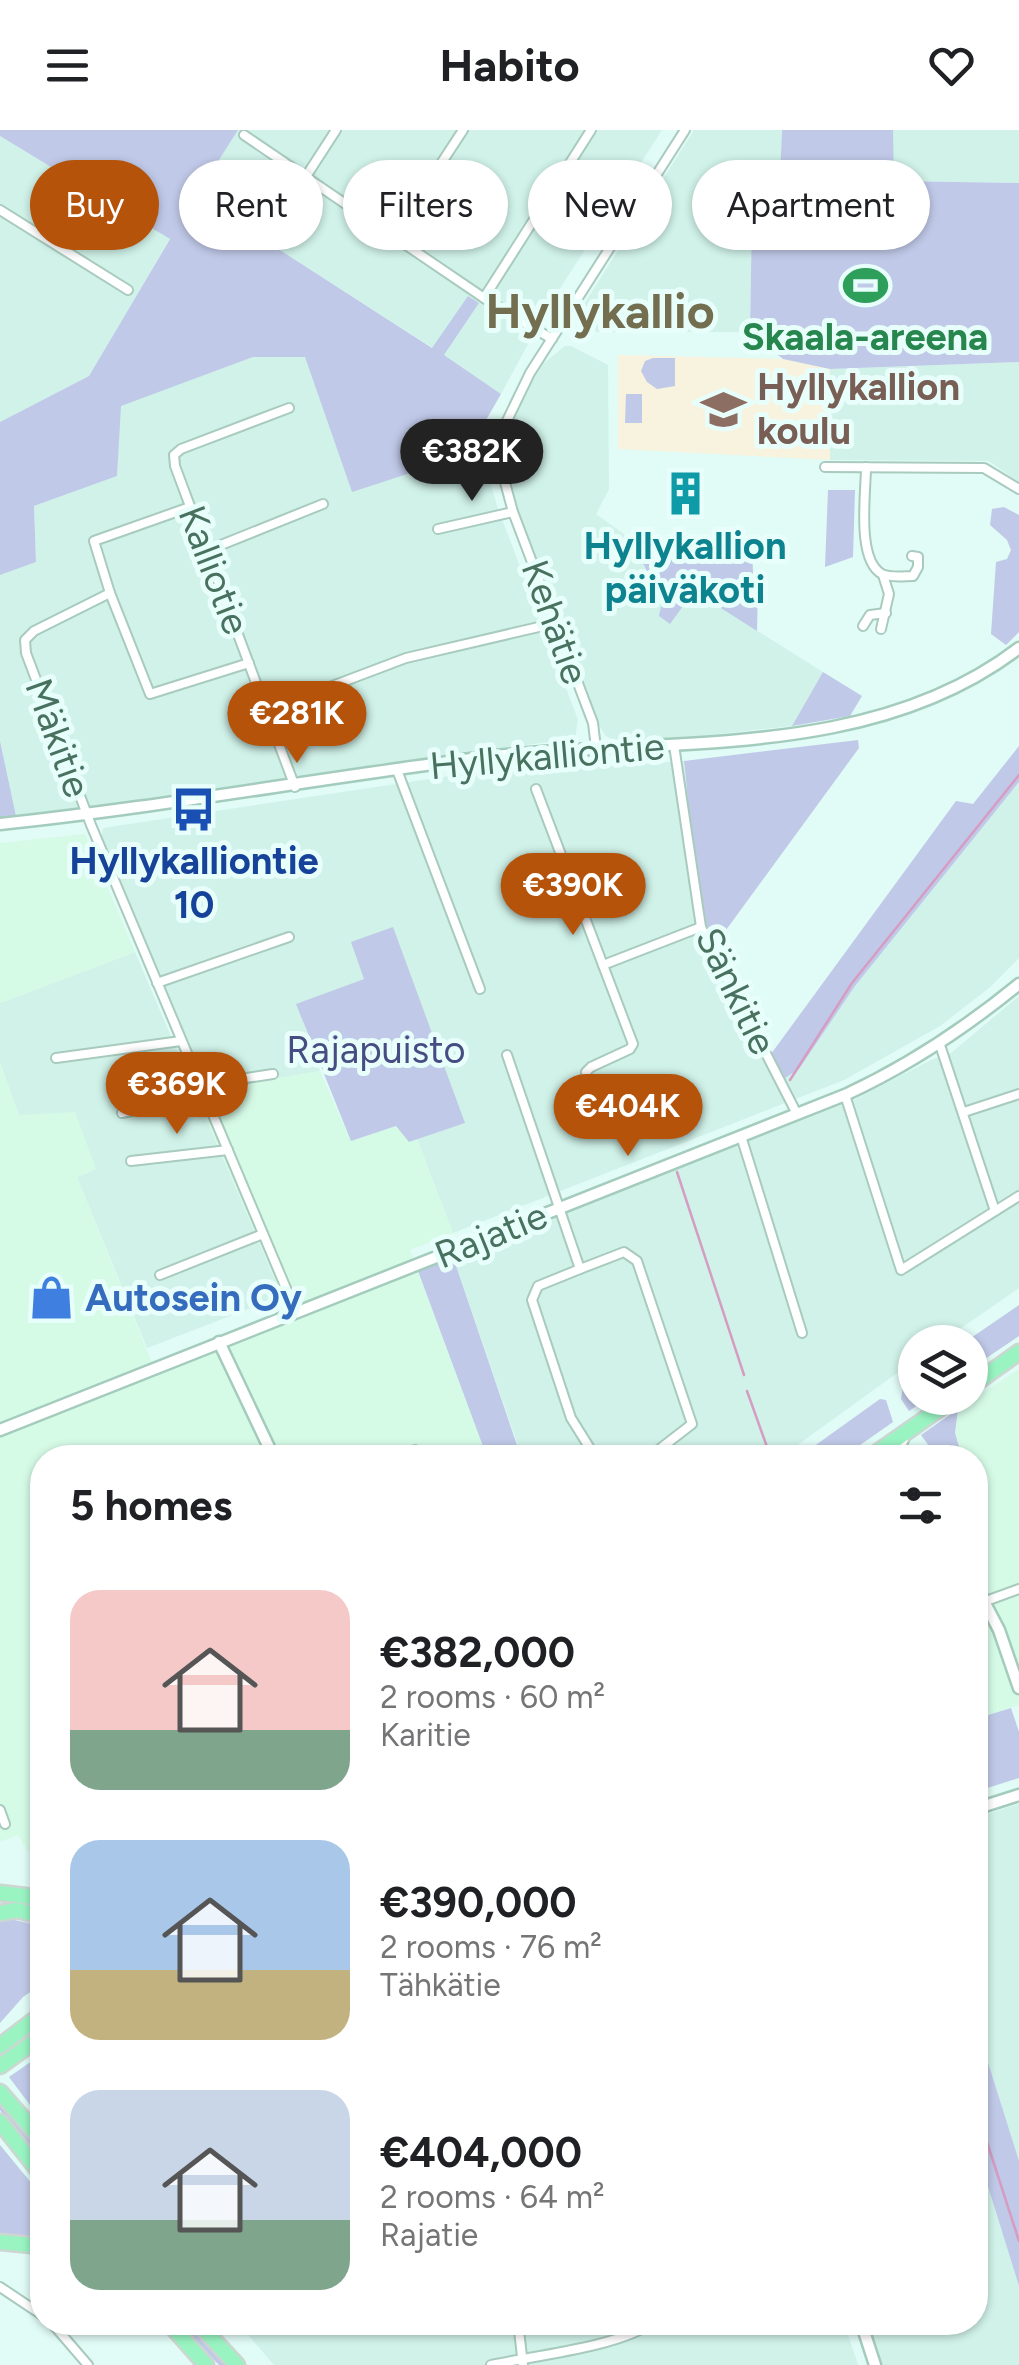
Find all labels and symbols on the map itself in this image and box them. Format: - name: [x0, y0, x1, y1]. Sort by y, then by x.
- sports icon: Skaala-areena: [841, 261, 889, 309]
- district label: Hyllykallio: [485, 282, 715, 340]
- place label: Skaala-areena: [742, 314, 988, 360]
- place label: Hyllykallion koulu: [757, 364, 960, 454]
- school or university icon: Hyllykallion koulu: [700, 385, 748, 433]
- pin: €382K: [402, 419, 542, 504]
- building icon: Hyllykallion päiväkoti: [661, 470, 709, 518]
- street label: Kalliotie: [169, 499, 259, 641]
- place label: Hyllykallion päiväkoti: [584, 523, 787, 613]
- street label: Kehätie: [511, 554, 599, 690]
- street label: Mäkitie: [15, 672, 101, 804]
- pin: €281K: [227, 681, 367, 766]
- street label: Hyllykalliontie: [428, 723, 666, 789]
- bus stop icon: Hyllykalliontie 10: [170, 785, 218, 833]
- place label: Hyllykalliontie 10: [69, 838, 319, 928]
- pin: €390K: [503, 853, 643, 938]
- street label: Sänkitie: [686, 920, 786, 1062]
- park label: Rajapuisto: [286, 1027, 466, 1073]
- pin: €369K: [107, 1052, 247, 1137]
- pin: €404K: [558, 1074, 698, 1159]
- street label: Rajatie: [428, 1192, 554, 1278]
- shop icon: Autosein Oy: [28, 1274, 76, 1322]
- place label: Autosein Oy: [85, 1275, 302, 1321]

